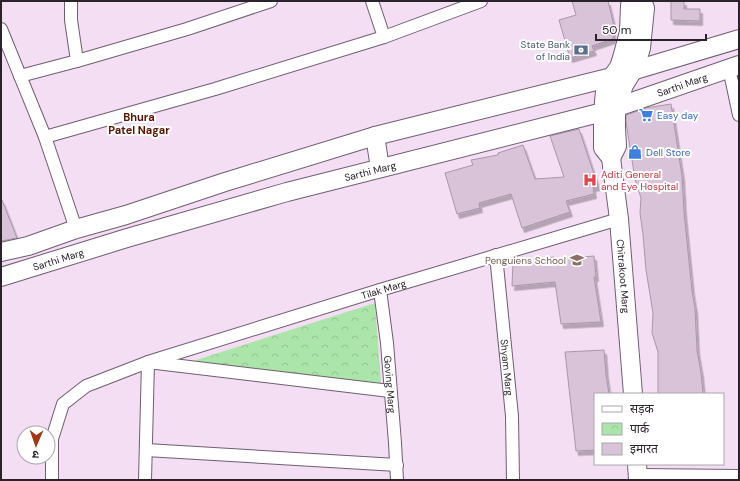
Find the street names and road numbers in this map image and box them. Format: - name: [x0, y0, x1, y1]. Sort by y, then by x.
- street label: Sarthi Marg: [655, 70, 710, 99]
- street label: Sarthi Marg: [343, 158, 398, 184]
- street label: Chitrakoot Marg: [614, 239, 633, 314]
- street label: Sarthi Marg: [31, 245, 86, 273]
- street label: Tilak Marg: [359, 276, 408, 302]
- street label: Shyam Marg: [498, 339, 516, 397]
- street label: Goving Marg: [382, 355, 399, 414]

